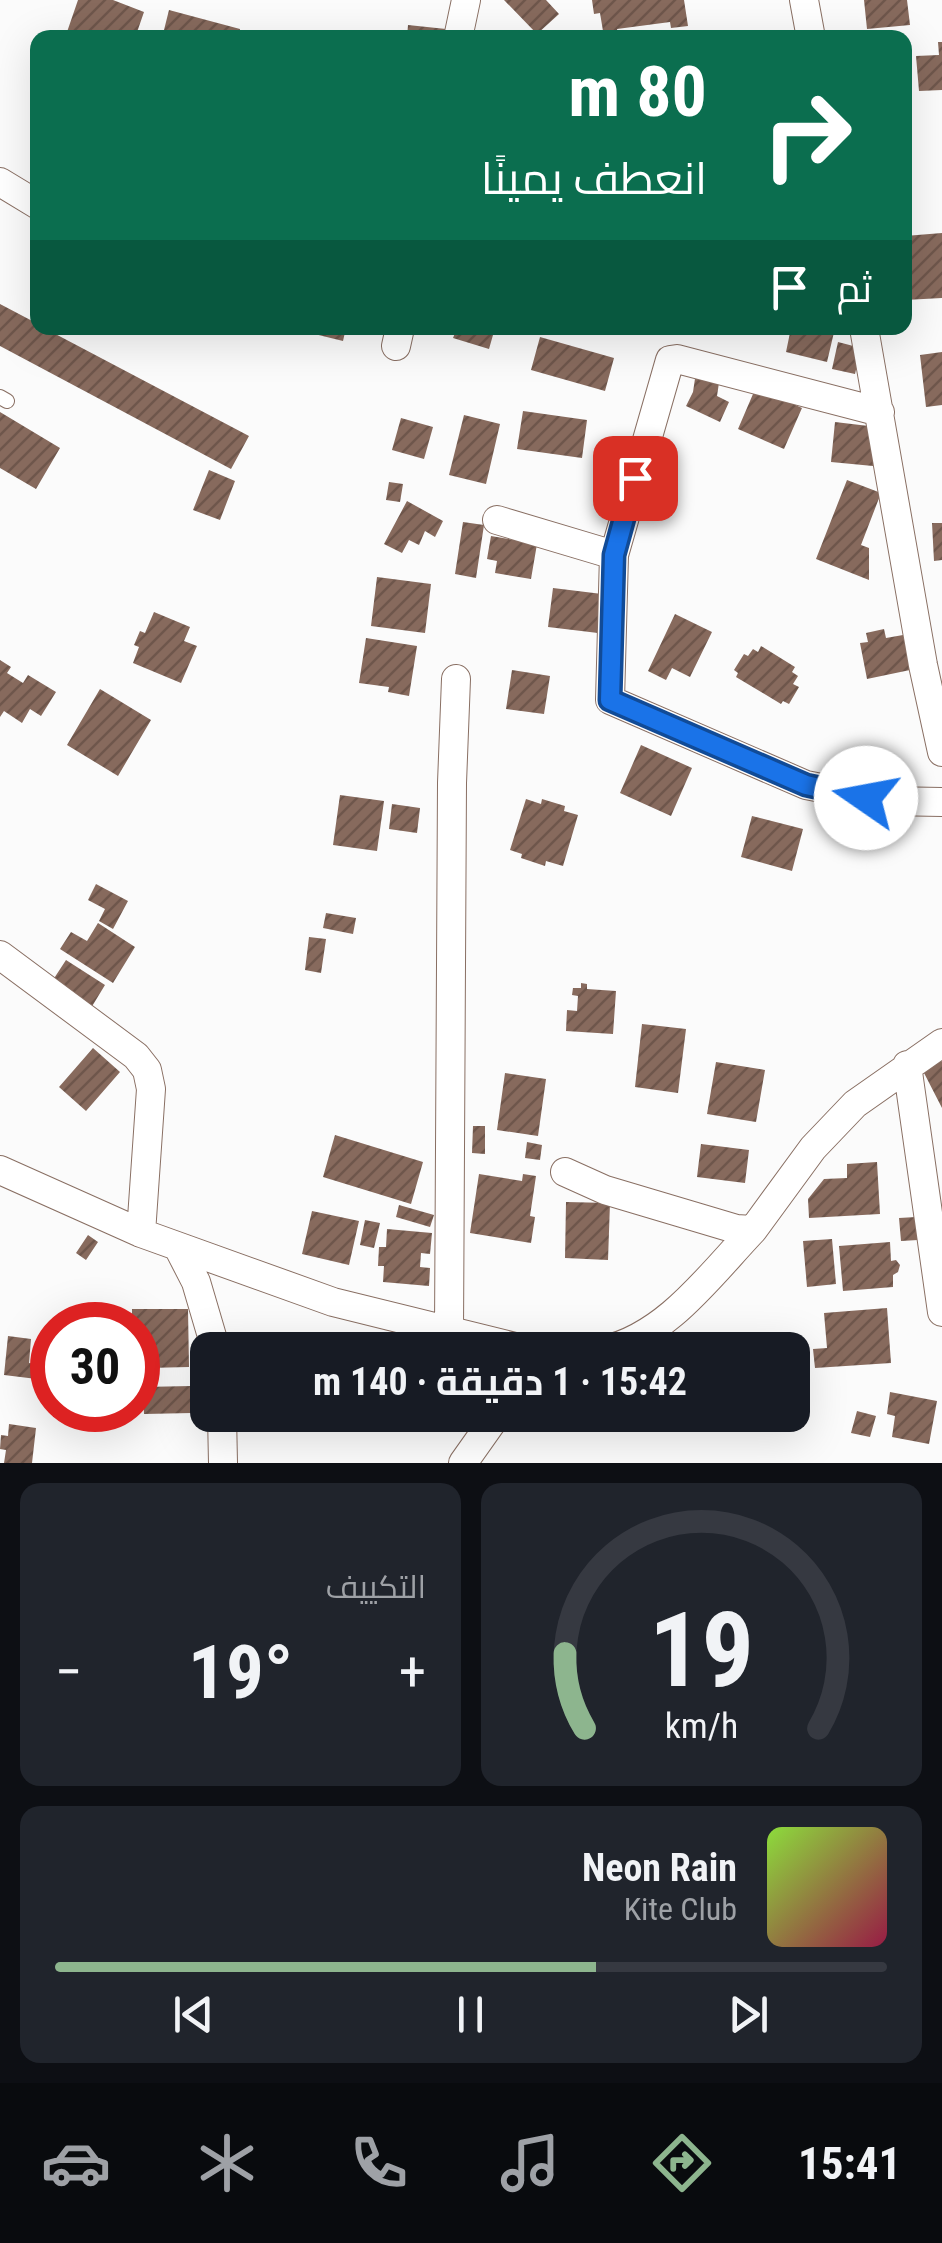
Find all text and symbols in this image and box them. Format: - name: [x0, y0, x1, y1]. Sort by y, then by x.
- text: 80 m: [568, 51, 707, 133]
- icon: right: [742, 70, 872, 200]
- text: انعطف يمينًا: [481, 152, 707, 205]
- icon: arrive: [762, 260, 817, 315]
- text: ثم: [837, 267, 872, 311]
- pin: [593, 436, 678, 521]
- icon: arrive: [608, 451, 663, 506]
- position arrow: [814, 746, 918, 850]
- speed limit sign: 30: [30, 1302, 160, 1432]
- text: 15:42 · 1 دقيقة · 140 m: [313, 1360, 687, 1404]
- text: التكييف: [326, 1568, 426, 1606]
- text: 19: [649, 1590, 754, 1711]
- text: 19°: [188, 1628, 293, 1716]
- text: −: [55, 1640, 83, 1704]
- text: +: [399, 1640, 426, 1704]
- text: km/h: [665, 1705, 738, 1747]
- text: Neon Rain: [582, 1846, 737, 1890]
- text: Kite Club: [624, 1890, 737, 1928]
- icon: previous: [166, 1987, 221, 2042]
- icon: pause: [443, 1987, 498, 2042]
- icon: next: [721, 1987, 776, 2042]
- icon: car: [41, 2128, 111, 2198]
- icon: climate: [192, 2128, 262, 2198]
- icon: phone: [344, 2128, 414, 2198]
- icon: music: [495, 2128, 565, 2198]
- icon: directions: [647, 2128, 717, 2198]
- text: 15:41: [798, 2137, 901, 2190]

